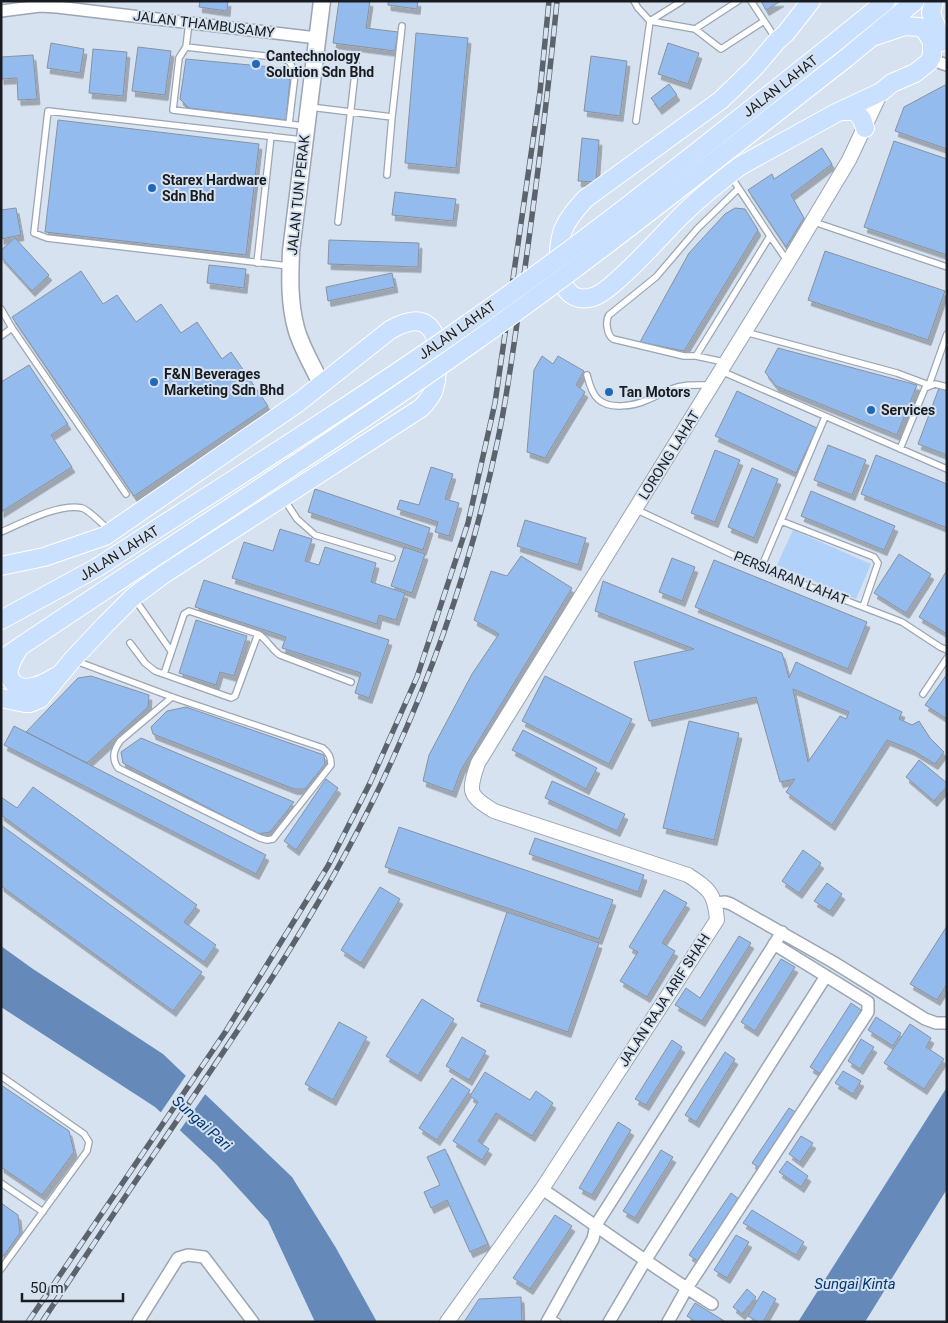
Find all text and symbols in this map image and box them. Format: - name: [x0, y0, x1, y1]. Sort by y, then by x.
- street label: JALAN THAMBUSAMY: [132, 7, 276, 41]
- place label: Cantechnology Solution Sdn Bhd: [266, 48, 374, 80]
- street label: JALAN LAHAT: [739, 51, 821, 120]
- marker: Cantechnology Solution Sdn Bhd: [250, 58, 262, 70]
- street label: JALAN TUN PERAK: [284, 134, 312, 256]
- place label: Starex Hardware Sdn Bhd: [162, 172, 267, 204]
- marker: Starex Hardware Sdn Bhd: [146, 182, 158, 194]
- street label: JALAN LAHAT: [415, 297, 499, 363]
- place label: F&N Beverages Marketing Sdn Bhd: [164, 366, 284, 398]
- marker: F&N Beverages Marketing Sdn Bhd: [148, 376, 160, 388]
- place label: Tan Motors: [619, 384, 690, 400]
- marker: Tan Motors: [603, 386, 615, 398]
- place label: Services: [881, 402, 935, 418]
- marker: Services: [865, 404, 877, 416]
- street label: LORONG LAHAT: [635, 407, 703, 502]
- street label: JALAN LAHAT: [76, 522, 162, 584]
- street label: PERSIARAN LAHAT: [732, 548, 851, 608]
- street label: JALAN RAJA ARIF SHAH: [615, 931, 713, 1069]
- water label: Sungai Pari: [169, 1092, 236, 1155]
- scale bar: [22, 1270, 124, 1302]
- water label: Sungai Kinta: [814, 1275, 896, 1293]
- text: 50 m: [30, 1279, 64, 1297]

